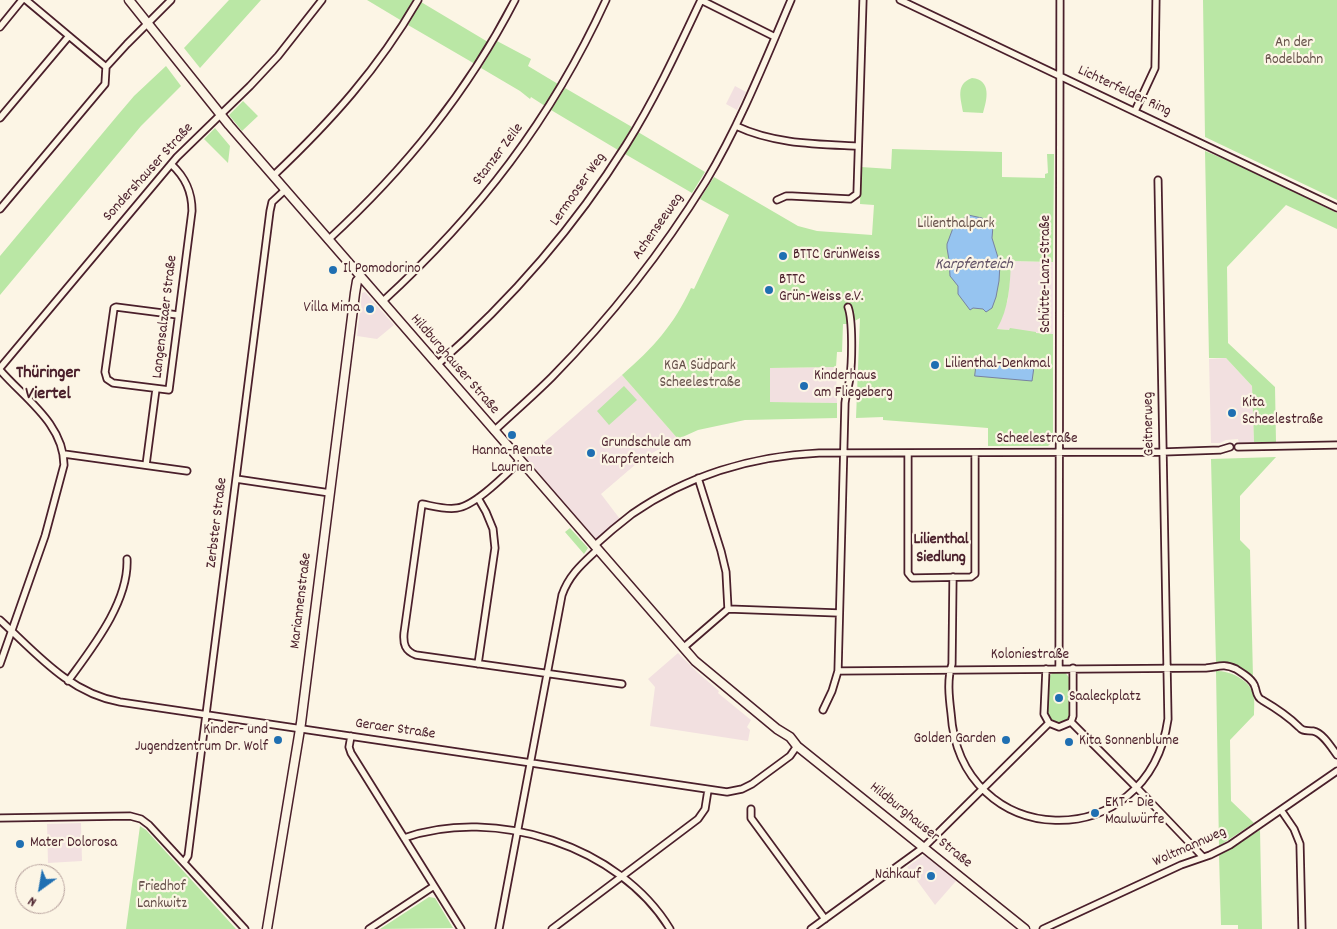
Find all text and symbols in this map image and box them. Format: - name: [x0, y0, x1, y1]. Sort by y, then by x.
- park label: An der Rodelbahn: [1265, 35, 1323, 70]
- street label: Lichterfelder Ring: [1074, 62, 1174, 122]
- street label: Sondershauser Straße: [100, 120, 198, 226]
- street label: Stanzer Zeile: [470, 120, 528, 190]
- street label: Lermooser Weg: [547, 150, 611, 230]
- street label: Achenseeweg: [630, 190, 688, 264]
- street label: Schütte-Lanz-Straße: [1038, 215, 1056, 333]
- park label: Lilienthalpark: [917, 216, 995, 234]
- place label: BTTC GrünWeiss: [793, 247, 880, 265]
- marker: BTTC GrünWeiss: [777, 250, 789, 262]
- street label: Langensalzaer Straße: [150, 254, 182, 380]
- water label: Karpfenteich: [935, 256, 1013, 276]
- place label: Il Pomodorino: [343, 261, 421, 279]
- marker: Il Pomodorino: [327, 264, 339, 276]
- place label: BTTC Grün-Weiss e.V.: [779, 272, 863, 307]
- marker: BTTC Grün-Weiss e.V.: [763, 284, 775, 296]
- place label: Villa Mima: [304, 300, 360, 318]
- marker: Villa Mima: [364, 303, 376, 315]
- street label: Hildburghauser Straße: [406, 311, 502, 419]
- place label: Lilienthal-Denkmal: [945, 356, 1050, 374]
- park label: KGA Südpark Scheelestraße: [659, 358, 741, 393]
- marker: Lilienthal-Denkmal: [929, 359, 941, 371]
- district label: Thüringer Viertel: [16, 364, 80, 406]
- place label: Kinderhaus am Fliegeberg: [814, 368, 893, 403]
- marker: Kinderhaus am Fliegeberg: [798, 380, 810, 392]
- street label: Geitnerweg: [1140, 392, 1160, 456]
- place label: Kita Scheelestraße: [1242, 395, 1323, 430]
- marker: Kita Scheelestraße: [1226, 407, 1238, 419]
- marker: Hanna-Renate Laurien: [506, 429, 518, 441]
- street label: Scheelestraße: [996, 431, 1078, 449]
- place label: Grundschule am Karpfenteich: [601, 435, 691, 470]
- place label: Hanna-Renate Laurien: [472, 443, 552, 478]
- marker: Grundschule am Karpfenteich: [585, 447, 597, 459]
- street label: Zerbster Straße: [204, 477, 232, 569]
- district label: Lilienthal Siedlung: [913, 531, 969, 569]
- street label: Mariannenstraße: [287, 552, 317, 650]
- street label: Koloniestraße: [991, 647, 1069, 665]
- place label: Saaleckplatz: [1069, 689, 1141, 707]
- marker: Saaleckplatz: [1053, 692, 1065, 704]
- street label: Geraer Straße: [354, 715, 436, 745]
- place label: Kinder- und Jugendzentrum Dr. Wolf: [135, 722, 268, 757]
- place label: Golden Garden: [913, 731, 996, 749]
- place label: Kita Sonnenblume: [1079, 733, 1179, 751]
- marker: Kinder- und Jugendzentrum Dr. Wolf: [272, 734, 284, 746]
- marker: Golden Garden: [1000, 734, 1012, 746]
- marker: Kita Sonnenblume: [1063, 736, 1075, 748]
- street label: Hildburghauser Straße: [865, 779, 975, 873]
- place label: EKT - Die Maulwürfe: [1105, 795, 1164, 830]
- marker: EKT - Die Maulwürfe: [1089, 807, 1101, 819]
- street label: Woltmannweg: [1151, 824, 1229, 872]
- place label: Mater Dolorosa: [30, 835, 117, 853]
- marker: Mater Dolorosa: [14, 838, 26, 850]
- north arrow: [15, 864, 65, 914]
- place label: Nahkauf: [875, 867, 921, 885]
- marker: Nahkauf: [925, 870, 937, 882]
- park label: Friedhof Lankwitz: [137, 879, 187, 914]
- text: N: [24, 891, 41, 911]

